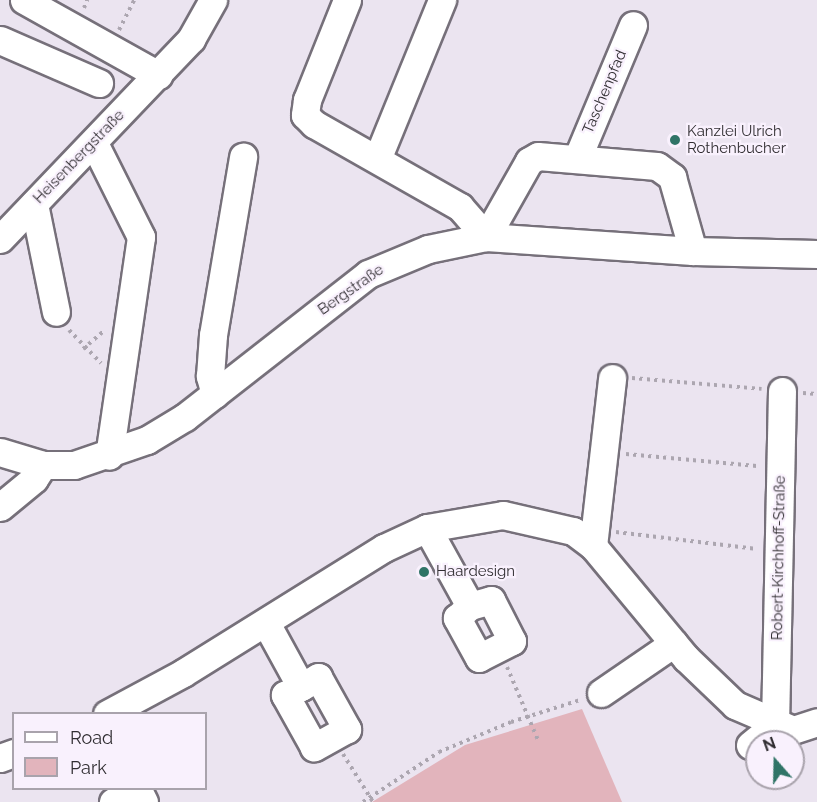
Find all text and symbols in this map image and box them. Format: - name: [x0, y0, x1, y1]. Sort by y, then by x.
- street label: Taschenpfad: [579, 47, 631, 137]
- street label: Heisenbergstraße: [30, 107, 128, 207]
- place label: Kanzlei Ulrich Rothenbucher: [687, 122, 786, 157]
- marker: Kanzlei Ulrich Rothenbucher: [668, 133, 682, 147]
- street label: Bergstraße: [315, 261, 387, 319]
- street label: Robert-Kirchhoff-Straße: [769, 475, 789, 641]
- place label: Haardesign: [436, 563, 515, 581]
- marker: Haardesign: [417, 565, 431, 579]
- legend: [12, 712, 207, 790]
- text: Road: [70, 727, 113, 748]
- north arrow: [745, 730, 805, 790]
- text: N: [760, 733, 778, 756]
- text: Park: [70, 757, 107, 778]

